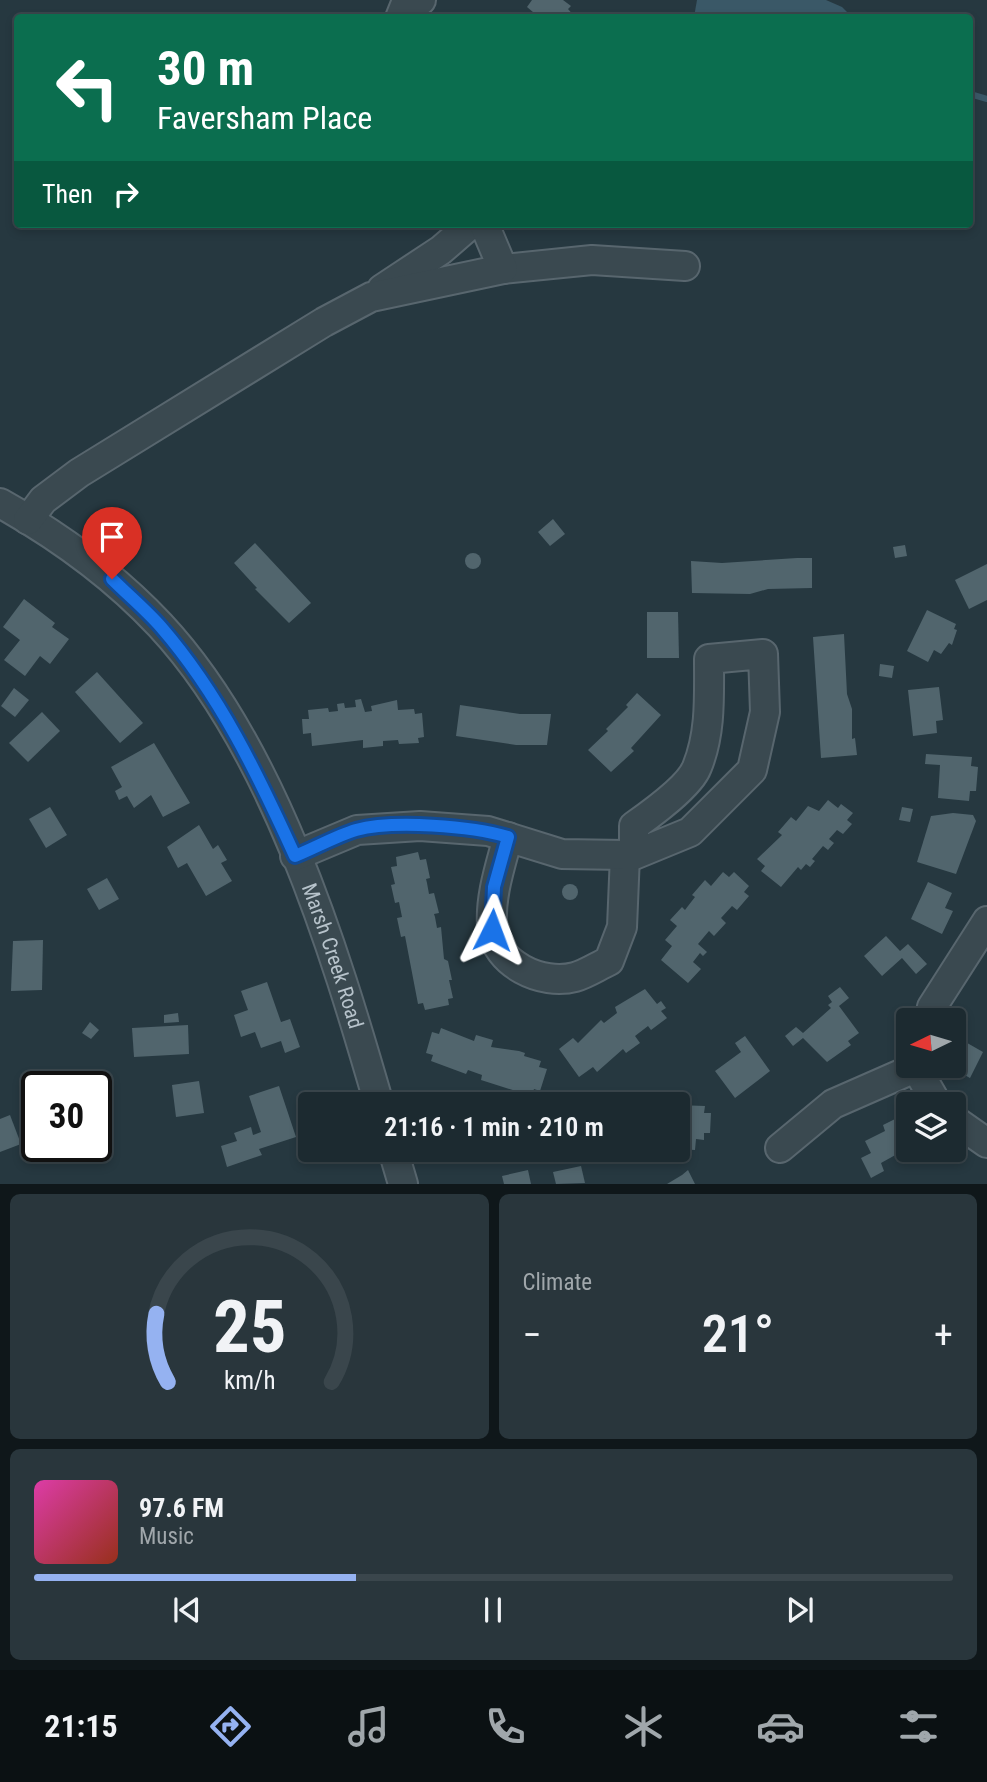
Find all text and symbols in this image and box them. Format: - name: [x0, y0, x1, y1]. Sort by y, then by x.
- text: 30 m: [157, 40, 254, 97]
- icon: left: [42, 42, 133, 133]
- text: Faversham Place: [157, 99, 372, 137]
- icon: right: [107, 175, 145, 213]
- text: Then: [42, 179, 93, 209]
- pin: [82, 507, 142, 579]
- icon: arrive: [93, 518, 131, 556]
- street label: Marsh Creek Road: [297, 880, 368, 1031]
- position arrow: [455, 893, 529, 967]
- north arrow: [896, 1008, 966, 1078]
- map controls: [896, 1008, 966, 1162]
- speed limit sign: 30: [21, 1071, 112, 1162]
- button: layers: [896, 1092, 966, 1162]
- text: 21:16 · 1 min · 210 m: [384, 1112, 604, 1142]
- text: Climate: [523, 1269, 592, 1296]
- text: 25: [212, 1285, 286, 1371]
- text: 21°: [702, 1304, 774, 1365]
- text: −: [523, 1313, 542, 1357]
- text: +: [934, 1313, 953, 1357]
- text: km/h: [224, 1366, 275, 1395]
- text: 97.6 FM: [139, 1493, 224, 1523]
- text: Music: [139, 1523, 194, 1550]
- icon: previous: [168, 1591, 206, 1629]
- icon: pause: [474, 1591, 512, 1629]
- icon: next: [781, 1591, 819, 1629]
- icon: directions: [206, 1702, 255, 1751]
- icon: music: [344, 1702, 393, 1751]
- icon: phone: [481, 1702, 530, 1751]
- icon: climate: [619, 1702, 668, 1751]
- icon: car: [756, 1702, 805, 1751]
- icon: filters: [894, 1702, 943, 1751]
- text: 21:15: [44, 1707, 118, 1745]

